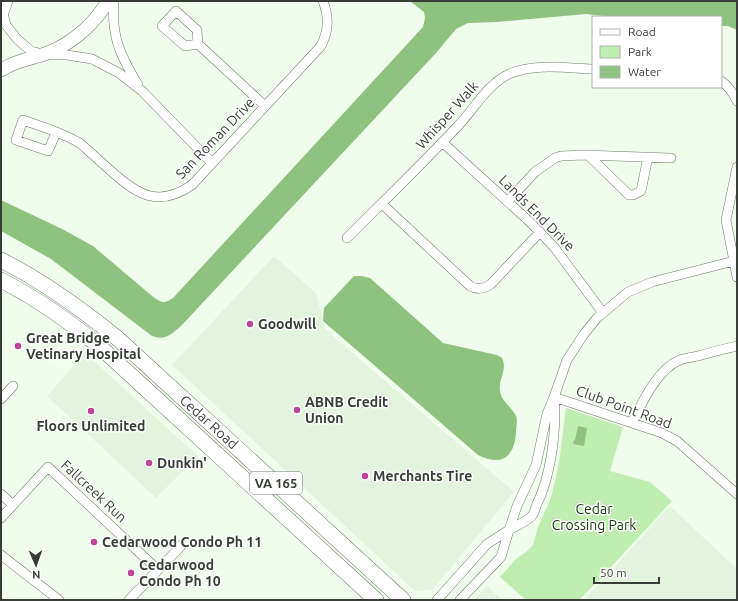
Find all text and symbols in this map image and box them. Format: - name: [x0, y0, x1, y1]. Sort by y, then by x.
- legend: [592, 16, 722, 88]
- text: Road: [628, 25, 656, 38]
- text: Park: [628, 45, 652, 58]
- text: Water: [628, 65, 661, 78]
- street label: Whisper Walk: [412, 78, 482, 152]
- street label: San Roman Drive: [172, 94, 258, 182]
- street label: Lands End Drive: [496, 172, 578, 254]
- place label: Goodwill: [258, 316, 316, 332]
- marker: Goodwill: [245, 319, 255, 329]
- place label: Great Bridge Vetinary Hospital: [26, 330, 141, 362]
- marker: Great Bridge Vetinary Hospital: [13, 341, 23, 351]
- street label: Club Point Road: [574, 382, 674, 432]
- street label: Cedar Road: [177, 392, 241, 452]
- place label: ABNB Credit Union: [305, 394, 388, 426]
- marker: ABNB Credit Union: [292, 405, 302, 415]
- marker: Floors Unlimited: [86, 406, 96, 416]
- place label: Floors Unlimited: [36, 418, 146, 434]
- place label: Dunkin': [157, 455, 207, 471]
- street label: Fallcreek Run: [58, 457, 130, 525]
- marker: Dunkin': [144, 458, 154, 468]
- place label: Merchants Tire: [373, 468, 472, 484]
- marker: Merchants Tire: [360, 471, 370, 481]
- road number: VA 165: [250, 472, 302, 494]
- park label: Cedar Crossing Park: [552, 501, 636, 533]
- place label: Cedarwood Condo Ph 11: [102, 534, 262, 550]
- marker: Cedarwood Condo Ph 11: [89, 537, 99, 547]
- north arrow: [16, 545, 56, 585]
- place label: Cedarwood Condo Ph 10: [139, 557, 221, 589]
- scale bar: [594, 559, 659, 585]
- text: 50 m: [600, 566, 627, 579]
- marker: Cedarwood Condo Ph 10: [126, 568, 136, 578]
- text: N: [32, 569, 41, 581]

